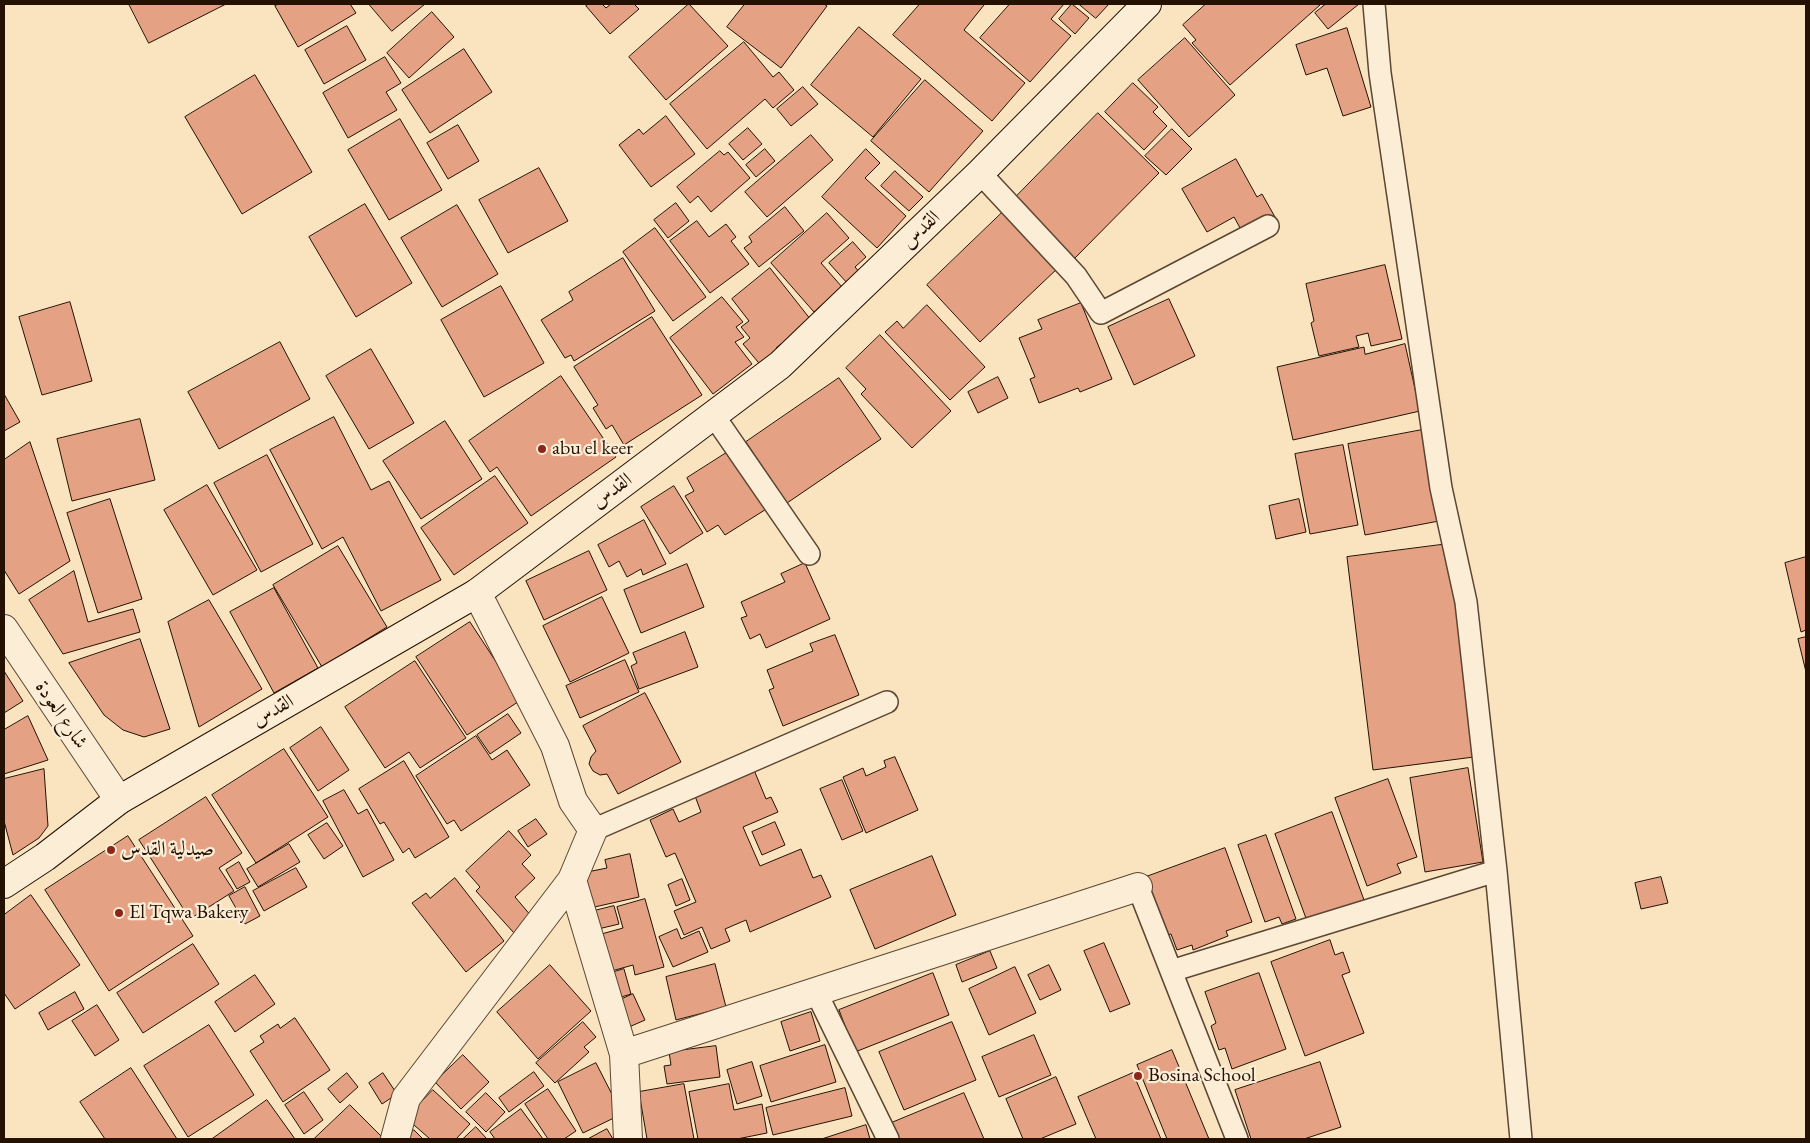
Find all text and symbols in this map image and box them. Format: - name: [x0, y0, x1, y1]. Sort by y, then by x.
- street label: القدس: [897, 206, 945, 254]
- place label: abu el keer: [552, 437, 633, 461]
- marker: abu el keer: [536, 443, 548, 455]
- street label: القدس: [587, 468, 637, 514]
- street label: شارع العودة: [29, 676, 93, 754]
- street label: القدس: [248, 689, 298, 733]
- place label: صيدلية القدس: [121, 838, 214, 862]
- marker: صيدلية القدس: [105, 844, 117, 856]
- place label: El Tqwa Bakery: [129, 901, 249, 925]
- marker: El Tqwa Bakery: [113, 907, 125, 919]
- place label: Bosina School: [1148, 1064, 1256, 1088]
- marker: Bosina School: [1132, 1070, 1144, 1082]

